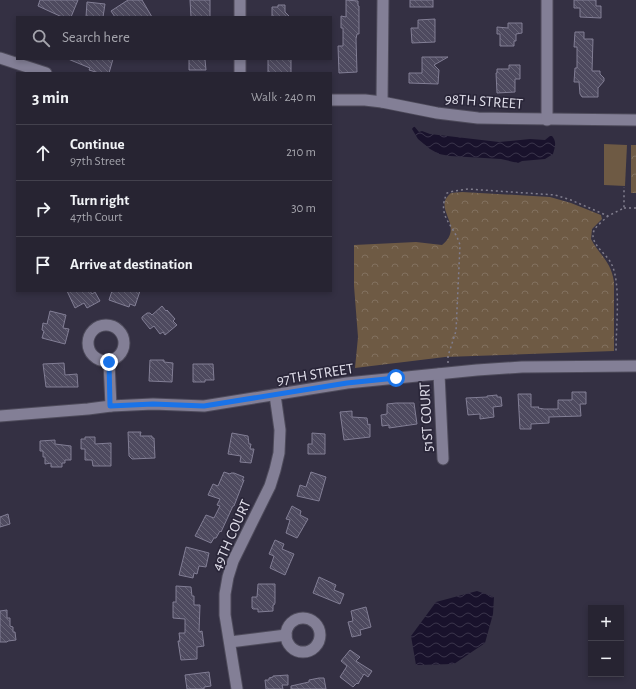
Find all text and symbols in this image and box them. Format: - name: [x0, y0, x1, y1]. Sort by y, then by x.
- search box: [16, 16, 332, 60]
- icon: search: [30, 27, 52, 49]
- text: Search here: [62, 30, 130, 45]
- text: 3 min: [32, 89, 69, 106]
- text: Walk · 240 m: [251, 91, 316, 104]
- street label: 98TH STREET: [444, 91, 524, 112]
- text: Continue: [70, 137, 125, 152]
- icon: ahead: [32, 142, 54, 164]
- text: 210 m: [286, 146, 316, 159]
- text: 97th Street: [70, 155, 125, 168]
- text: Turn right: [70, 193, 129, 208]
- icon: right: [32, 198, 54, 220]
- text: 30 m: [291, 202, 316, 215]
- text: 47th Court: [70, 211, 122, 224]
- icon: arrive: [32, 254, 54, 276]
- text: Arrive at destination: [70, 257, 193, 272]
- route end: [100, 353, 118, 371]
- street label: 97TH STREET: [276, 361, 355, 388]
- route start: [387, 369, 405, 387]
- street label: 51ST COURT: [417, 381, 436, 452]
- street label: 49TH COURT: [209, 497, 254, 573]
- map controls: [588, 605, 624, 677]
- button: +: [588, 605, 624, 641]
- button: −: [588, 641, 624, 677]

